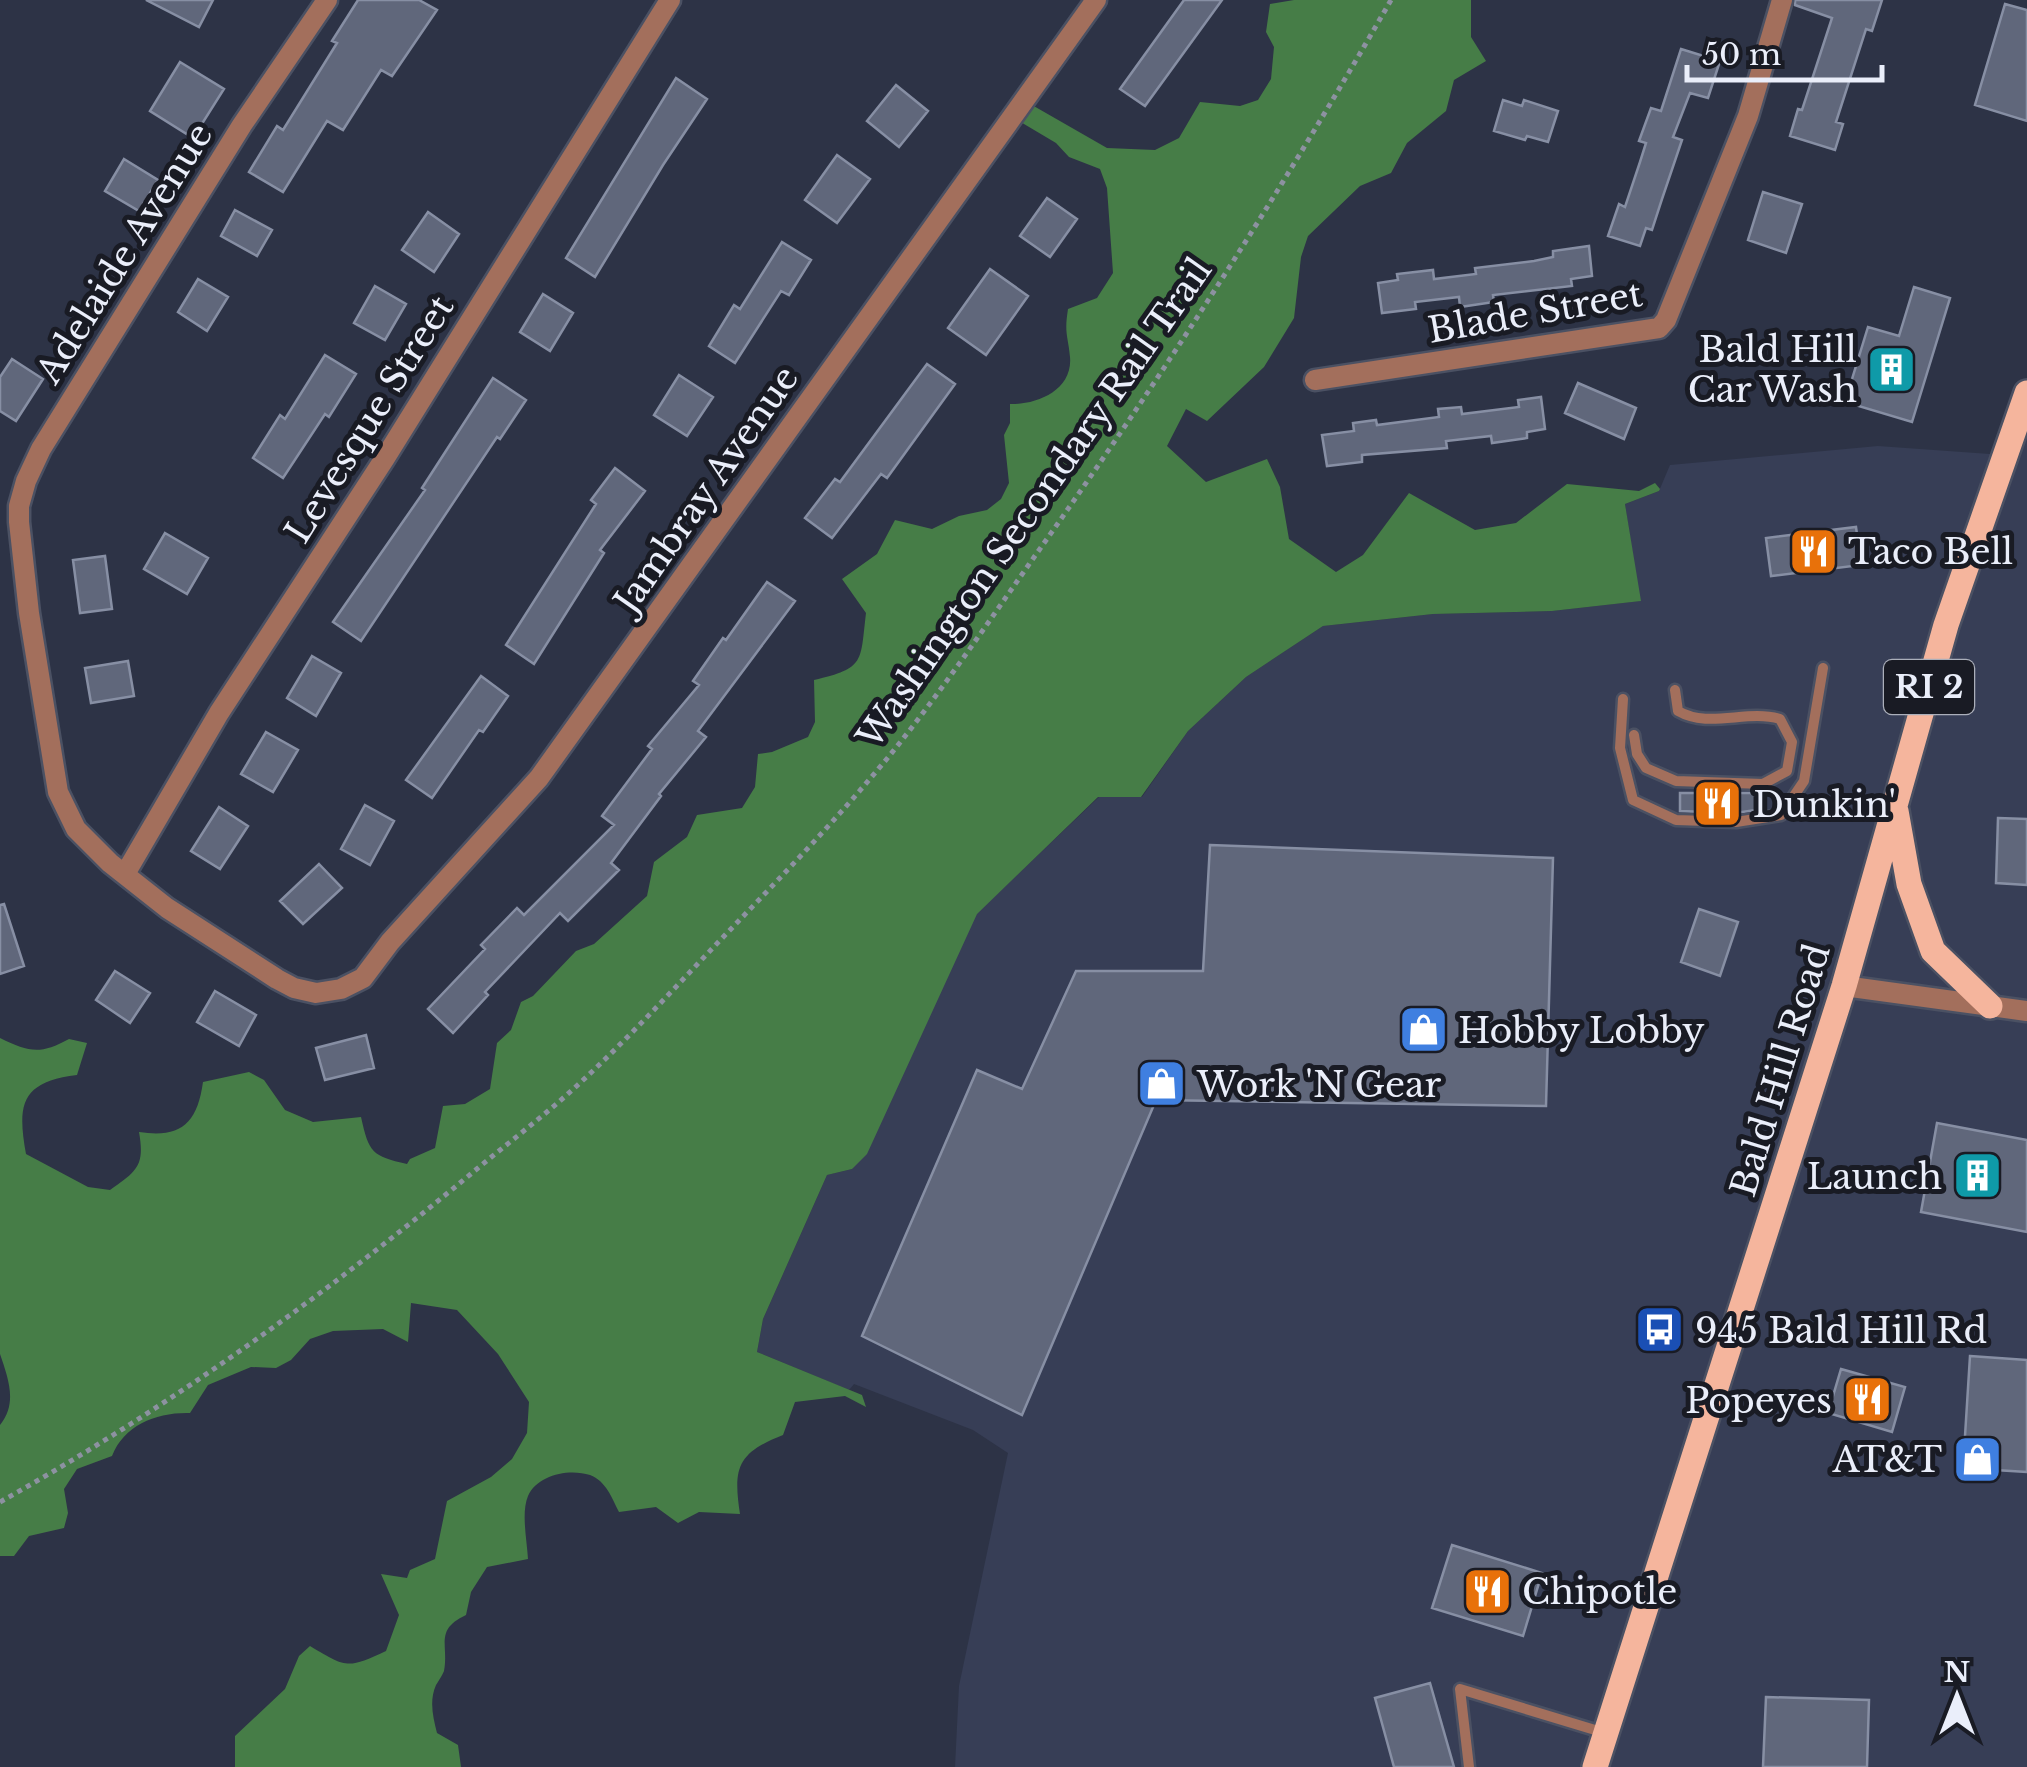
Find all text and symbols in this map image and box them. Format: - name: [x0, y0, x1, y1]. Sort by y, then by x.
- scale bar: [1687, 20, 1882, 82]
- text: 50 m: [1702, 36, 1781, 73]
- street label: Adelaide Avenue: [26, 115, 221, 392]
- street label: Washington Secondary Rail Trail: [847, 250, 1220, 757]
- street label: Blade Street: [1425, 272, 1645, 352]
- street label: Levesque Street: [276, 287, 462, 551]
- place label: Bald Hill Car Wash: [1688, 328, 1857, 411]
- building icon: Bald Hill Car Wash: [1866, 343, 1918, 395]
- street label: Jambray Avenue: [603, 357, 807, 624]
- restaurant icon: Taco Bell: [1787, 525, 1839, 577]
- place label: Taco Bell: [1848, 530, 2013, 573]
- road number: RI 2: [1884, 660, 1974, 714]
- restaurant icon: Dunkin': [1692, 778, 1744, 830]
- place label: Dunkin': [1753, 783, 1896, 826]
- street label: Bald Hill Road: [1721, 939, 1839, 1201]
- shop icon: Hobby Lobby: [1397, 1004, 1449, 1056]
- place label: Hobby Lobby: [1458, 1009, 1705, 1052]
- shop icon: Work 'N Gear: [1136, 1058, 1188, 1110]
- place label: Work 'N Gear: [1196, 1063, 1441, 1106]
- building icon: Launch: [1951, 1150, 2003, 1202]
- place label: Launch: [1807, 1155, 1942, 1198]
- bus stop icon: 945 Bald Hill Rd: [1634, 1304, 1686, 1356]
- place label: 945 Bald Hill Rd: [1695, 1309, 1987, 1352]
- restaurant icon: Popeyes: [1841, 1374, 1893, 1426]
- place label: Popeyes: [1685, 1379, 1832, 1422]
- shop icon: AT&T: [1951, 1433, 2003, 1485]
- place label: AT&T: [1831, 1438, 1942, 1481]
- restaurant icon: Chipotle: [1461, 1565, 1513, 1617]
- place label: Chipotle: [1522, 1570, 1677, 1613]
- north arrow: [1907, 1647, 2007, 1747]
- text: N: [1944, 1655, 1970, 1690]

